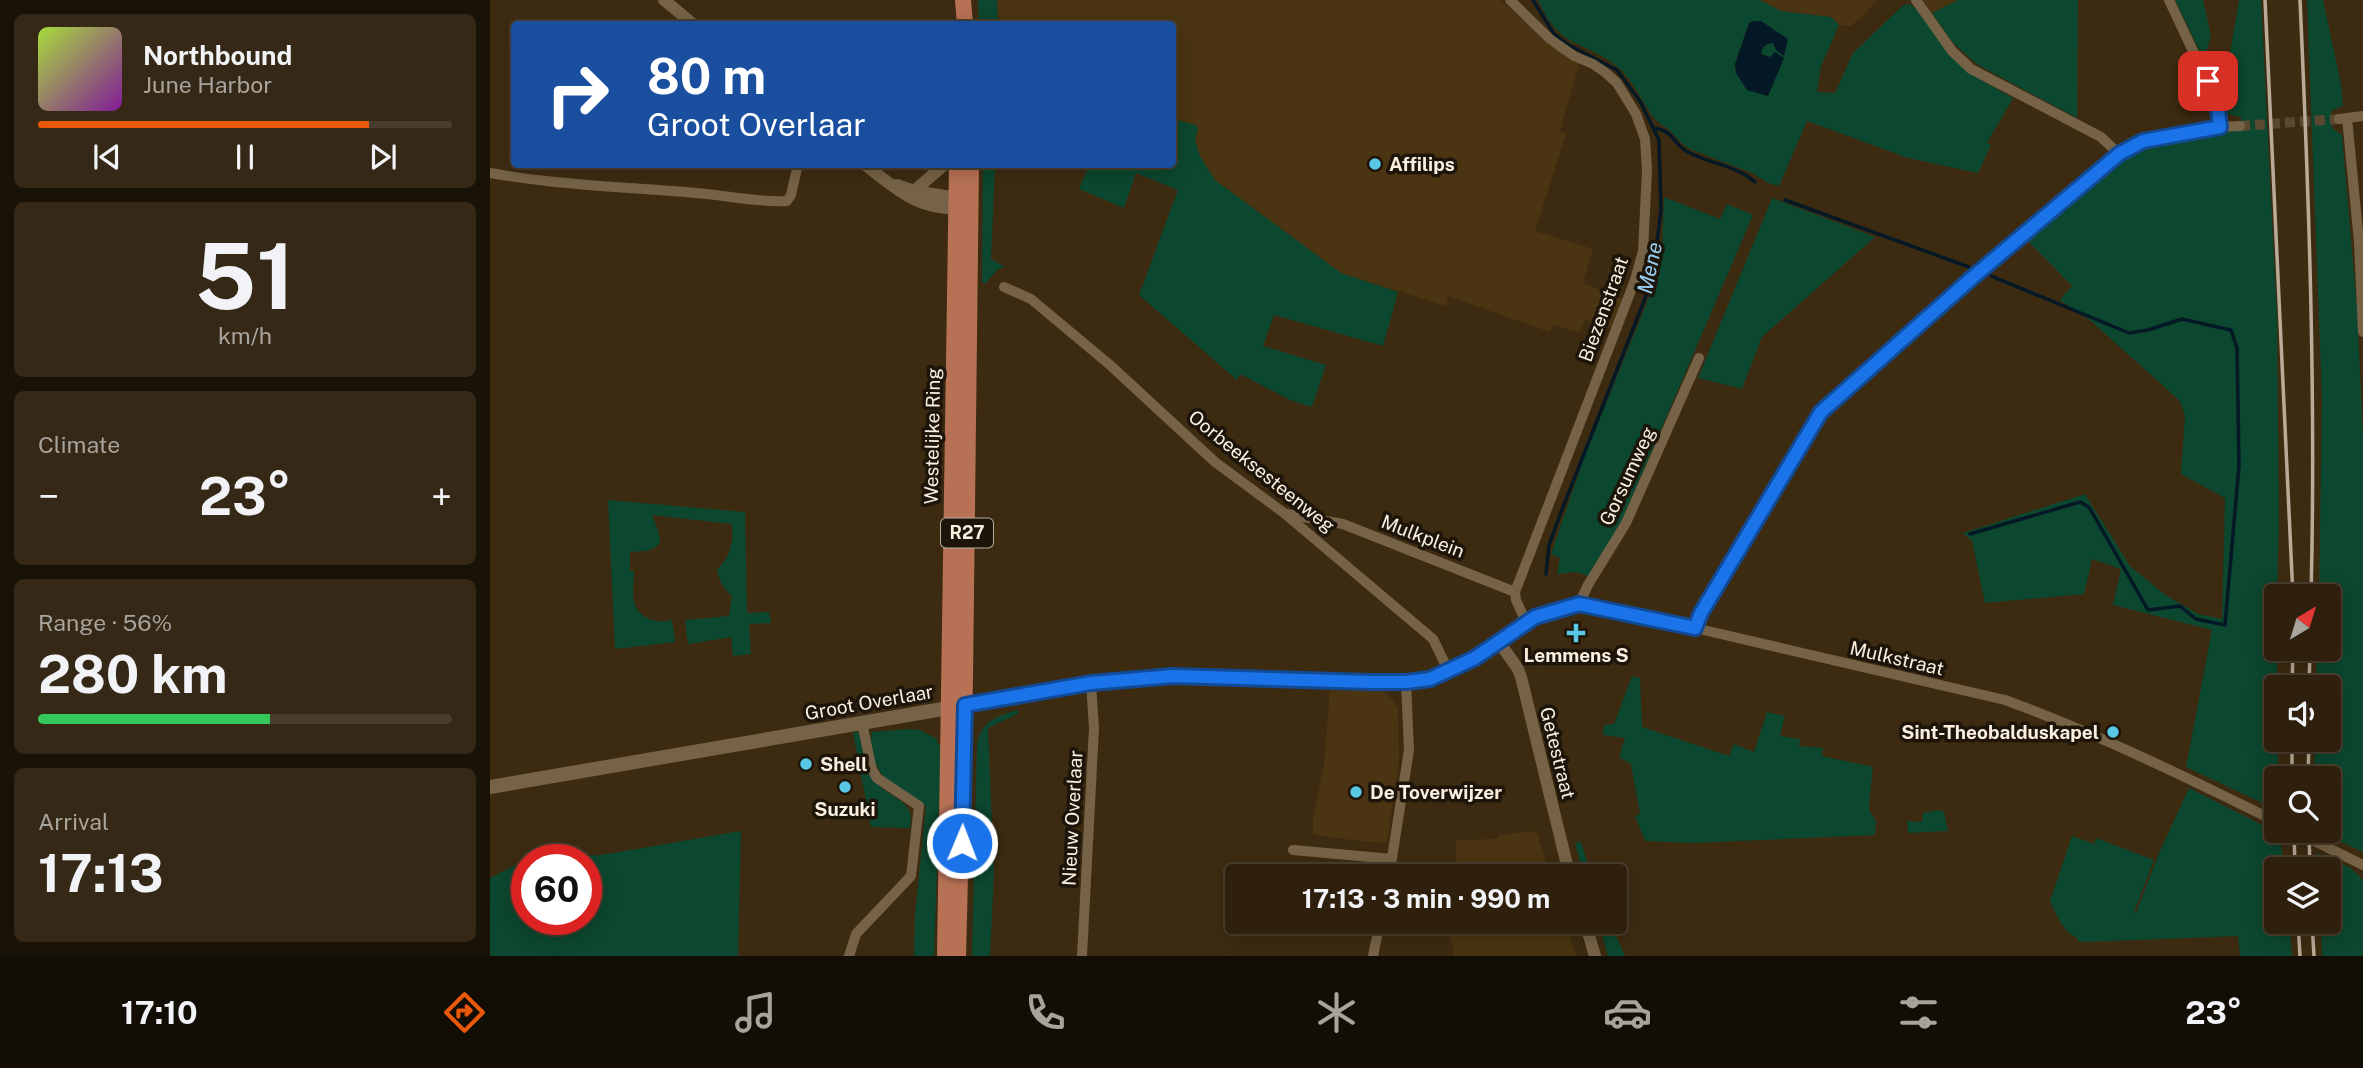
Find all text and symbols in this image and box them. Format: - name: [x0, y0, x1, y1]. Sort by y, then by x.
- text: Northbound: [143, 40, 292, 71]
- text: 80 m: [647, 47, 766, 105]
- icon: right: [532, 49, 623, 140]
- pin: [2178, 51, 2238, 111]
- icon: arrive: [2189, 62, 2227, 100]
- text: June Harbor: [143, 71, 272, 98]
- text: Groot Overlaar: [647, 106, 866, 143]
- icon: previous: [88, 138, 126, 176]
- icon: pause: [226, 138, 264, 176]
- icon: next: [364, 138, 402, 176]
- place label: Affilips: [1389, 153, 1455, 175]
- marker: Affilips: [1367, 156, 1383, 172]
- text: 51: [195, 223, 295, 329]
- water label: Mene: [1632, 240, 1667, 296]
- street label: Biezenstraat: [1574, 253, 1632, 365]
- text: km/h: [218, 322, 272, 349]
- street label: Westelijke Ring: [920, 367, 944, 504]
- street label: Oorbeeksesteenweg: [1185, 405, 1340, 537]
- street label: Gorsumweg: [1595, 423, 1659, 529]
- text: Climate: [38, 431, 120, 458]
- text: 23°: [199, 466, 291, 527]
- text: −: [38, 474, 59, 519]
- text: +: [431, 474, 452, 519]
- street label: Mulkplein: [1378, 510, 1468, 562]
- road number: R27: [941, 518, 993, 548]
- north arrow: [2264, 584, 2342, 662]
- map controls: [2264, 584, 2341, 934]
- text: Range · 56%: [38, 609, 172, 636]
- marker: Lemmens S: [1568, 625, 1584, 641]
- street label: Mulkstraat: [1848, 636, 1946, 680]
- text: 280 km: [38, 644, 228, 705]
- place label: Lemmens S: [1523, 644, 1629, 666]
- button: sound: [2264, 675, 2341, 752]
- street label: Groot Overlaar: [803, 680, 935, 724]
- street label: Getestraat: [1536, 705, 1580, 801]
- place label: Sint-Theobalduskapel: [1901, 721, 2099, 743]
- marker: Sint-Theobalduskapel: [2105, 724, 2121, 740]
- street label: Nieuw Overlaar: [1057, 750, 1087, 886]
- place label: Shell: [820, 753, 868, 775]
- marker: Shell: [798, 756, 814, 772]
- button: search: [2264, 766, 2341, 843]
- marker: Suzuki: [837, 779, 853, 795]
- place label: De Toverwijzer: [1370, 781, 1502, 803]
- marker: De Toverwijzer: [1348, 784, 1364, 800]
- place label: Suzuki: [814, 798, 876, 820]
- position arrow: [925, 806, 999, 880]
- text: Arrival: [38, 808, 109, 835]
- text: 17:13: [38, 843, 164, 904]
- speed limit sign: 60: [511, 844, 602, 935]
- button: layers: [2264, 857, 2341, 934]
- text: 17:13 · 3 min · 990 m: [1302, 883, 1550, 914]
- icon: directions: [440, 988, 489, 1037]
- icon: music: [731, 988, 780, 1037]
- icon: phone: [1021, 988, 1070, 1037]
- icon: climate: [1312, 988, 1361, 1037]
- icon: car: [1603, 988, 1652, 1037]
- icon: filters: [1894, 988, 1943, 1037]
- text: 17:10: [121, 994, 198, 1031]
- text: 23°: [2185, 994, 2242, 1031]

